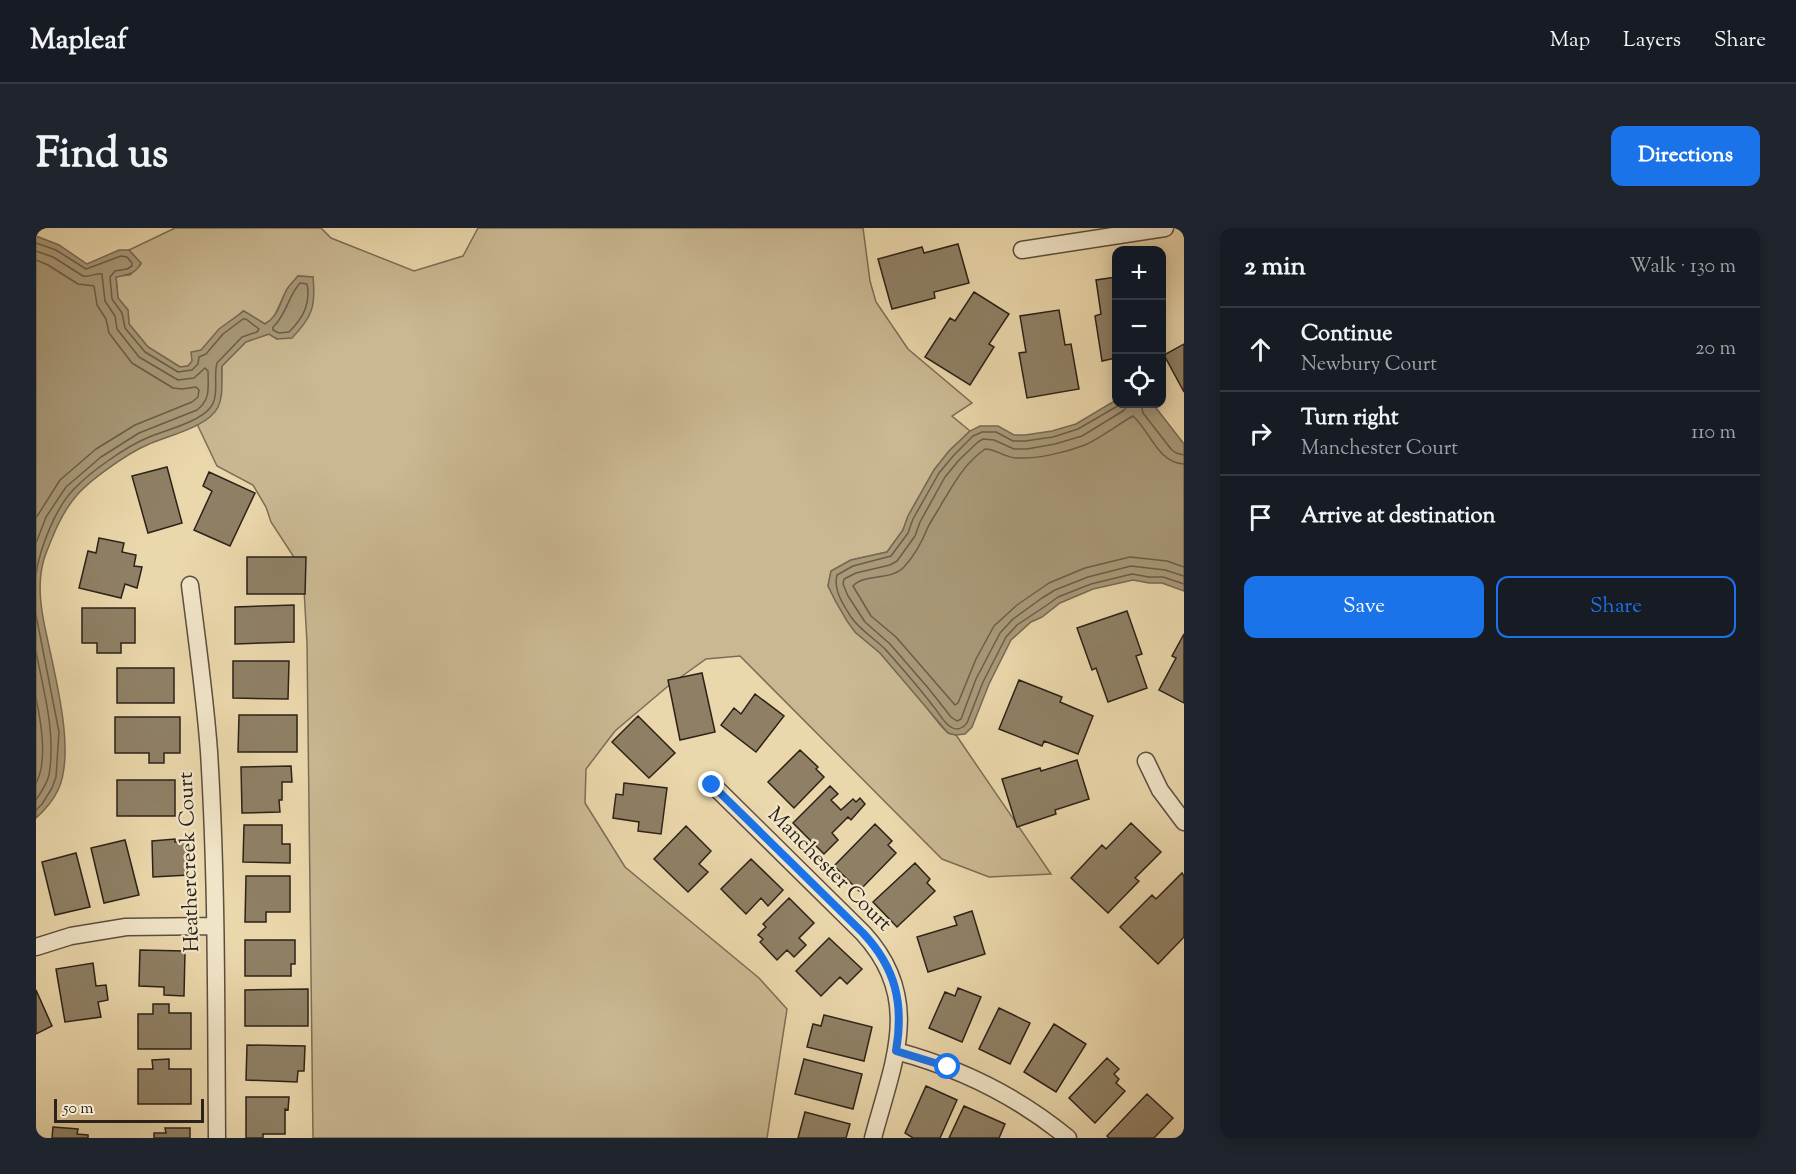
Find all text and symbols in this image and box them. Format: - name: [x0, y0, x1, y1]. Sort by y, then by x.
- text: Mapleaf: [30, 21, 127, 61]
- text: Map: [1550, 26, 1590, 56]
- text: Layers: [1623, 26, 1681, 56]
- text: Share: [1714, 26, 1766, 56]
- text: Find us: [36, 126, 168, 186]
- button: Directions: [1611, 126, 1760, 186]
- map controls: [1112, 246, 1166, 408]
- button: +: [1112, 246, 1166, 300]
- text: 2 min: [1244, 249, 1306, 286]
- text: Walk · 130 m: [1629, 253, 1736, 282]
- button: −: [1112, 300, 1166, 354]
- text: Continue: [1301, 319, 1392, 351]
- icon: ahead: [1244, 333, 1277, 366]
- text: 20 m: [1695, 335, 1736, 364]
- text: Newbury Court: [1301, 351, 1437, 380]
- button: locate: [1112, 354, 1166, 408]
- text: Turn right: [1301, 403, 1398, 435]
- icon: right: [1244, 417, 1277, 450]
- text: 110 m: [1691, 419, 1736, 448]
- text: Manchester Court: [1301, 435, 1458, 464]
- icon: arrive: [1244, 501, 1277, 534]
- text: Arrive at destination: [1301, 501, 1496, 533]
- button: Save: [1244, 576, 1484, 638]
- button: Share: [1496, 576, 1736, 638]
- street label: Heathercreek Court: [172, 771, 208, 953]
- route end: [698, 771, 724, 797]
- street label: Manchester Court: [760, 801, 898, 939]
- route start: [934, 1053, 960, 1079]
- scale bar: [54, 1096, 204, 1124]
- text: 50 m: [63, 1098, 94, 1121]

